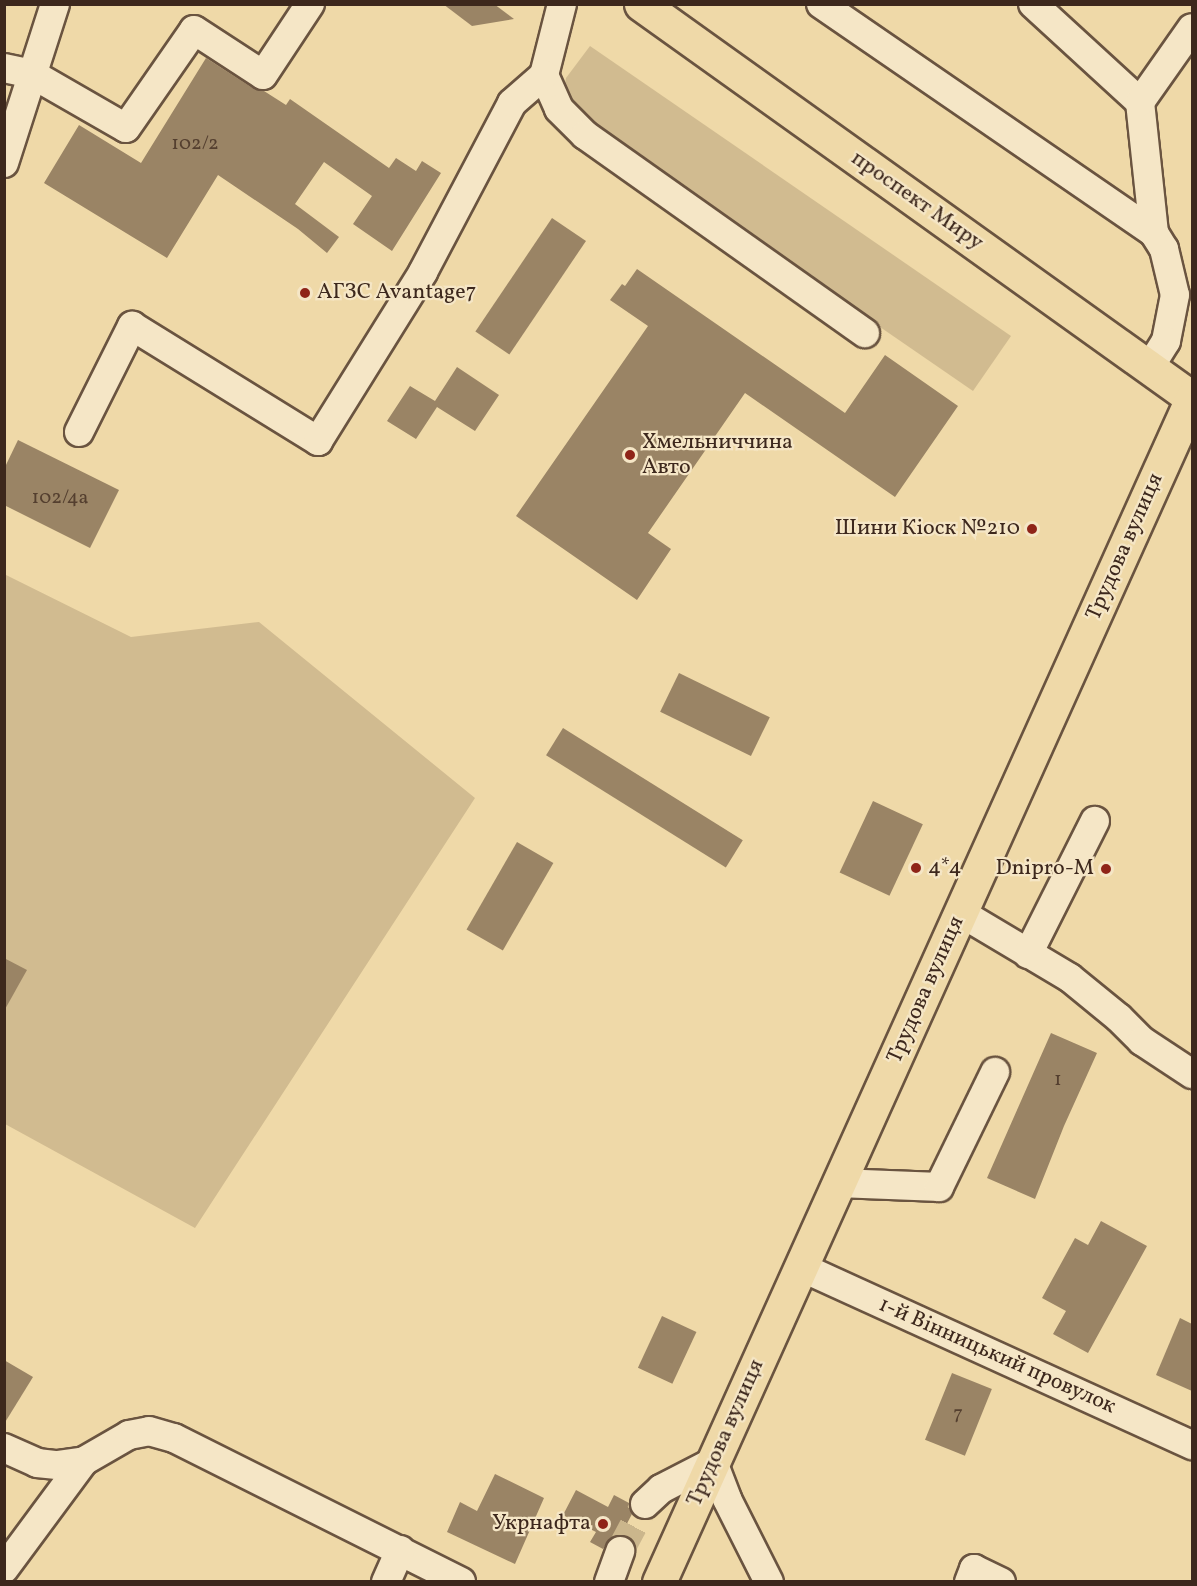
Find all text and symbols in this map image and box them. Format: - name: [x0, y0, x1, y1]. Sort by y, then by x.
- house number: 102/2: [171, 132, 219, 156]
- street label: проспект Миру: [846, 146, 988, 256]
- place label: АГЗС Avantage7: [317, 280, 476, 306]
- marker: АГЗС Avantage7: [298, 286, 312, 300]
- place label: Хмельниччина Авто: [642, 429, 793, 481]
- marker: Хмельниччина Авто: [623, 448, 637, 462]
- street label: Трудова вулиця: [1081, 469, 1169, 625]
- house number: 102/4а: [31, 486, 89, 510]
- place label: Шини Кіоск №210: [835, 516, 1020, 542]
- marker: Шини Кіоск №210: [1025, 522, 1039, 536]
- place label: 4*4: [928, 855, 962, 881]
- place label: Dnipro-M: [995, 856, 1094, 882]
- marker: 4*4: [909, 861, 923, 875]
- marker: Dnipro-M: [1099, 862, 1113, 876]
- street label: Трудова вулиця: [882, 912, 970, 1068]
- house number: 1: [1054, 1068, 1062, 1092]
- street label: 1-й Вінницький провулок: [874, 1292, 1120, 1420]
- street label: Трудова вулиця: [682, 1355, 770, 1511]
- house number: 7: [953, 1402, 963, 1426]
- place label: Укрнафта: [492, 1511, 591, 1537]
- marker: Укрнафта: [596, 1517, 610, 1531]

